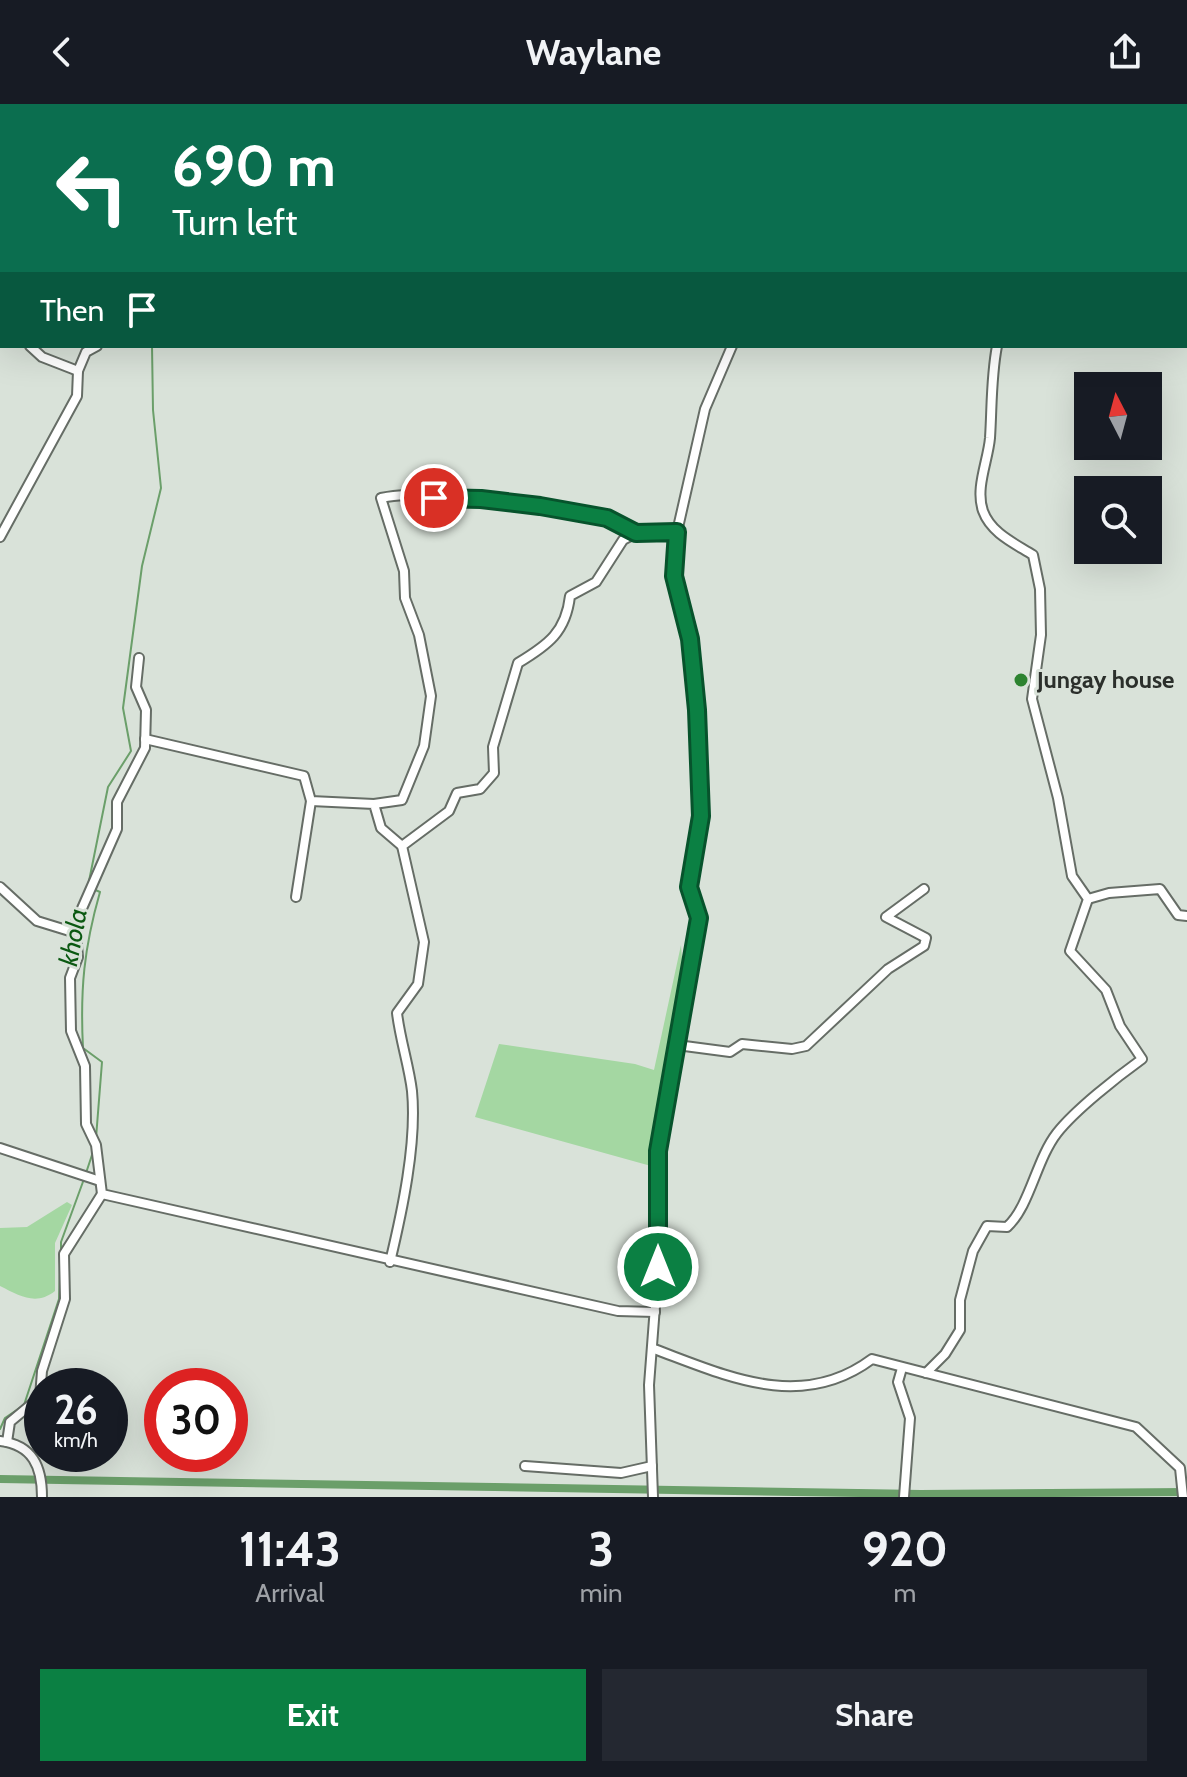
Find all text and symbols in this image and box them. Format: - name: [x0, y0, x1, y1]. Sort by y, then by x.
- icon: back: [40, 30, 84, 74]
- text: Waylane: [526, 30, 661, 74]
- icon: share: [1103, 30, 1147, 74]
- text: 690 m: [172, 132, 336, 200]
- icon: left: [40, 136, 144, 240]
- text: Turn left: [172, 200, 297, 244]
- icon: arrive: [120, 288, 164, 332]
- text: Then: [40, 292, 104, 329]
- north arrow: [1074, 372, 1162, 460]
- map controls: [1074, 372, 1162, 564]
- pin: [400, 464, 468, 532]
- icon: arrive: [412, 476, 456, 520]
- button: search: [1074, 476, 1162, 564]
- place label: Jungay house: [1036, 665, 1174, 694]
- marker: Jungay house: [1012, 671, 1030, 689]
- water label: khola: [52, 906, 94, 968]
- position arrow: [616, 1225, 700, 1309]
- speed limit sign: 30: [144, 1368, 248, 1472]
- text: 26: [54, 1385, 98, 1434]
- text: km/h: [54, 1428, 98, 1452]
- text: 11:43: [239, 1520, 341, 1578]
- text: 3: [588, 1520, 614, 1578]
- text: 920: [862, 1520, 948, 1578]
- text: Arrival: [255, 1577, 325, 1609]
- text: min: [580, 1577, 623, 1609]
- text: m: [893, 1577, 916, 1609]
- button: Exit: [40, 1669, 586, 1761]
- button: Share: [602, 1669, 1147, 1761]

